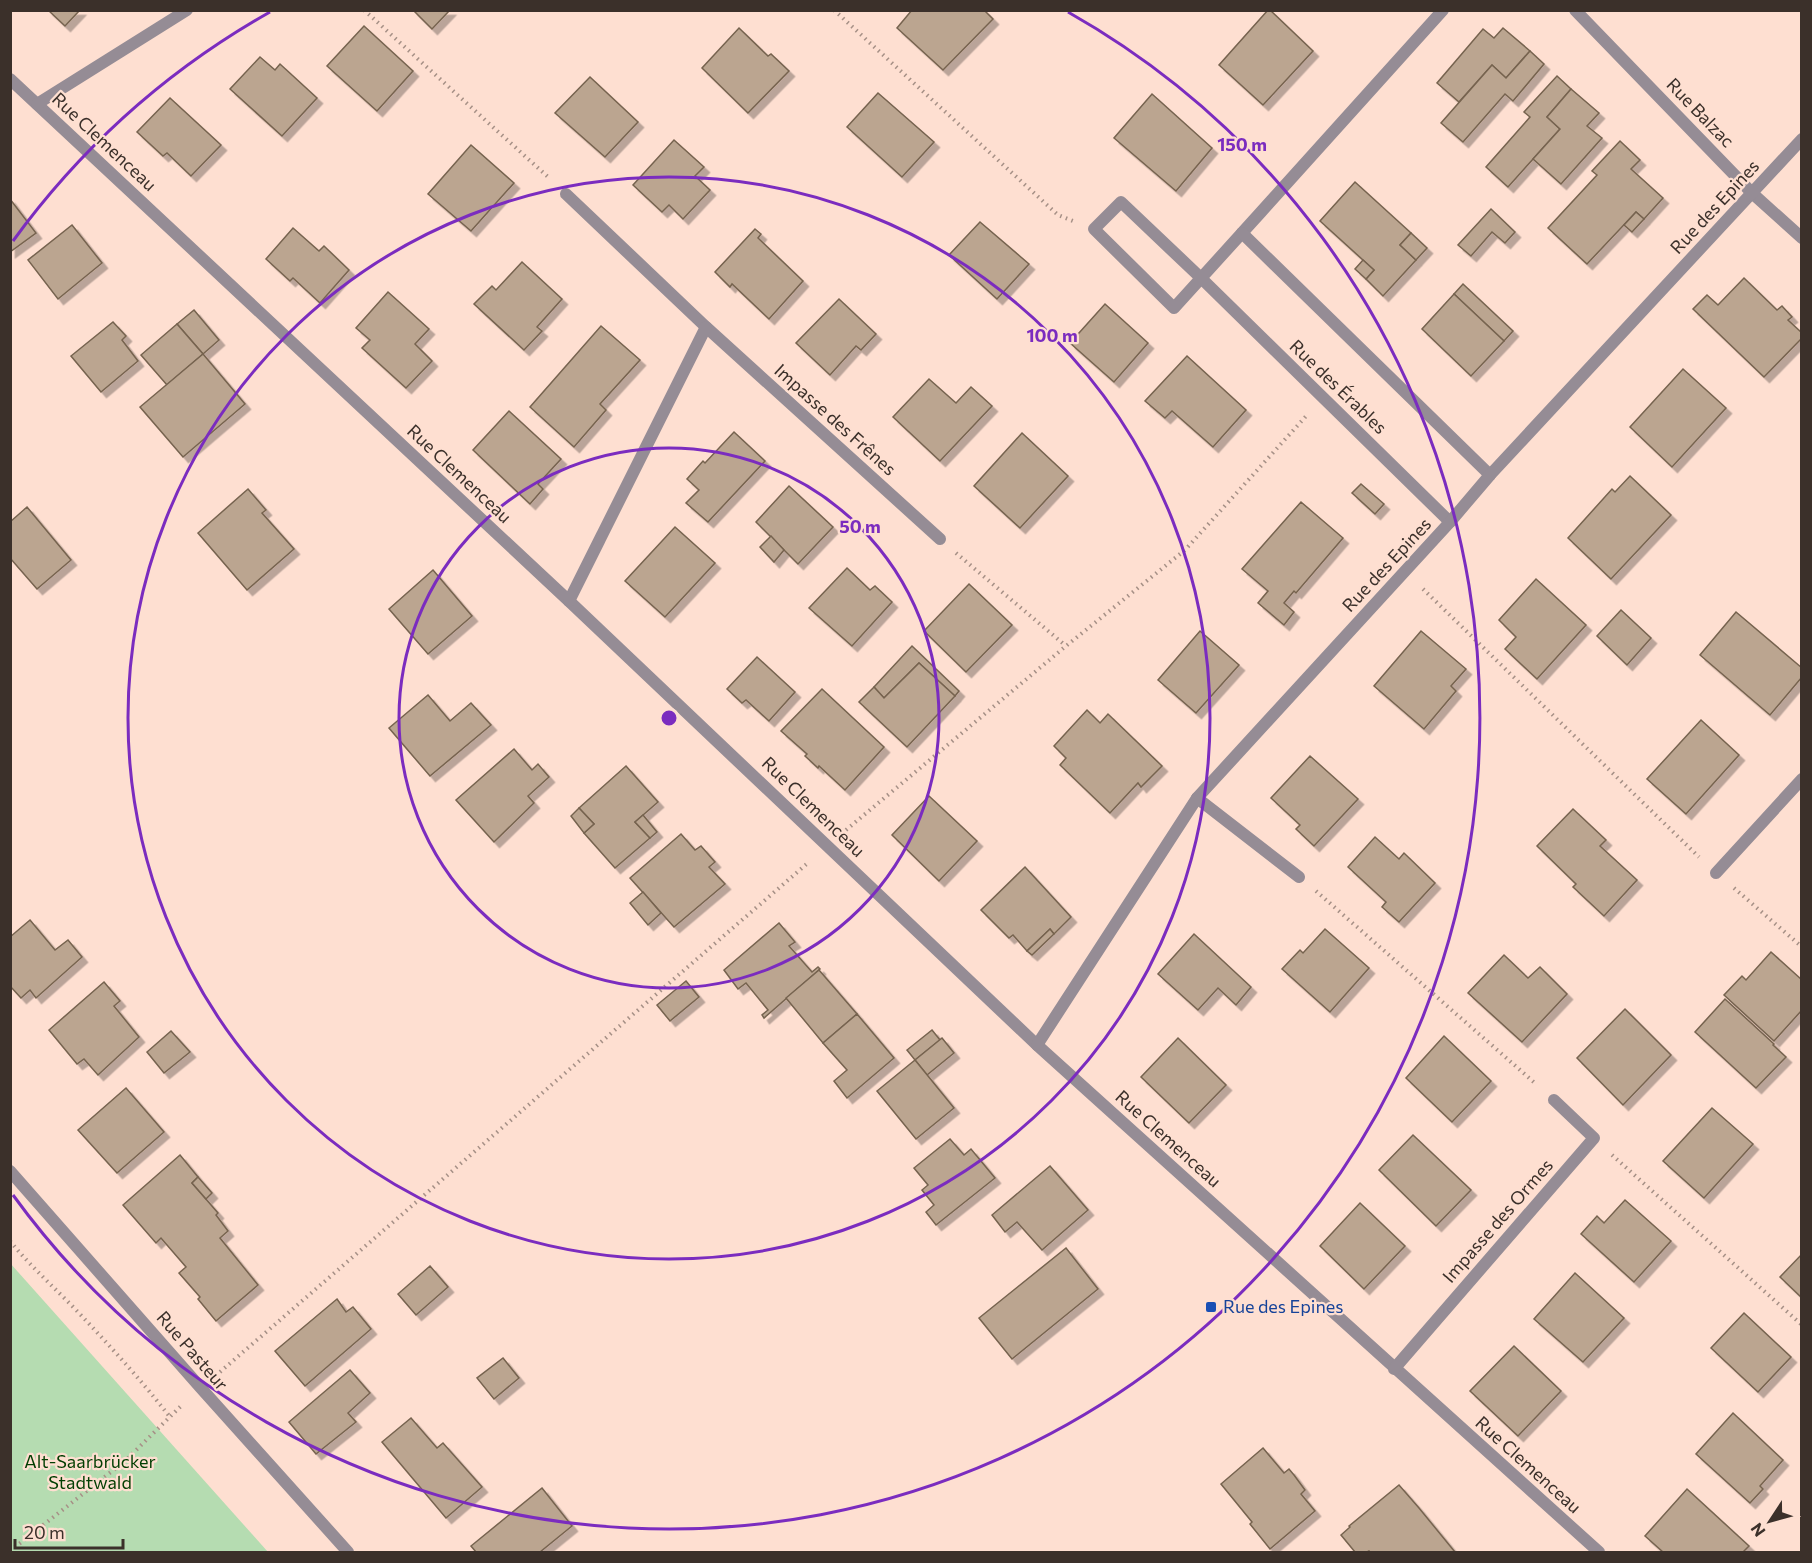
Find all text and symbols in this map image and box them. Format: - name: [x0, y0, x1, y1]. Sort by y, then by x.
- street label: Rue Balzac: [1662, 73, 1739, 152]
- street label: Rue Clemenceau: [48, 87, 161, 195]
- text: 150 m: [1217, 133, 1267, 155]
- street label: Rue des Epines: [1665, 155, 1763, 258]
- text: 100 m: [1026, 324, 1078, 346]
- street label: Rue des Érables: [1286, 334, 1392, 438]
- street label: Impasse des Frênes: [770, 359, 901, 480]
- street label: Rue Clemenceau: [403, 419, 516, 527]
- street label: Rue des Epines: [1337, 513, 1435, 616]
- text: 50 m: [839, 515, 881, 537]
- centre of rings: [659, 708, 679, 728]
- street label: Rue Clemenceau: [758, 752, 870, 861]
- street label: Rue Clemenceau: [1111, 1085, 1226, 1192]
- street label: Impasse des Ormes: [1437, 1154, 1557, 1287]
- place label: Rue des Epines: [1223, 1295, 1343, 1317]
- marker: Rue des Epines: [1204, 1300, 1218, 1314]
- street label: Rue Pasteur: [152, 1306, 233, 1394]
- street label: Rue Clemenceau: [1471, 1411, 1586, 1518]
- park label: Alt-Saarbrücker Stadtwald: [24, 1450, 156, 1493]
- north arrow: [1740, 1491, 1800, 1551]
- scale bar: [15, 1512, 123, 1550]
- text: N: [1746, 1520, 1769, 1541]
- text: 20 m: [24, 1521, 65, 1543]

